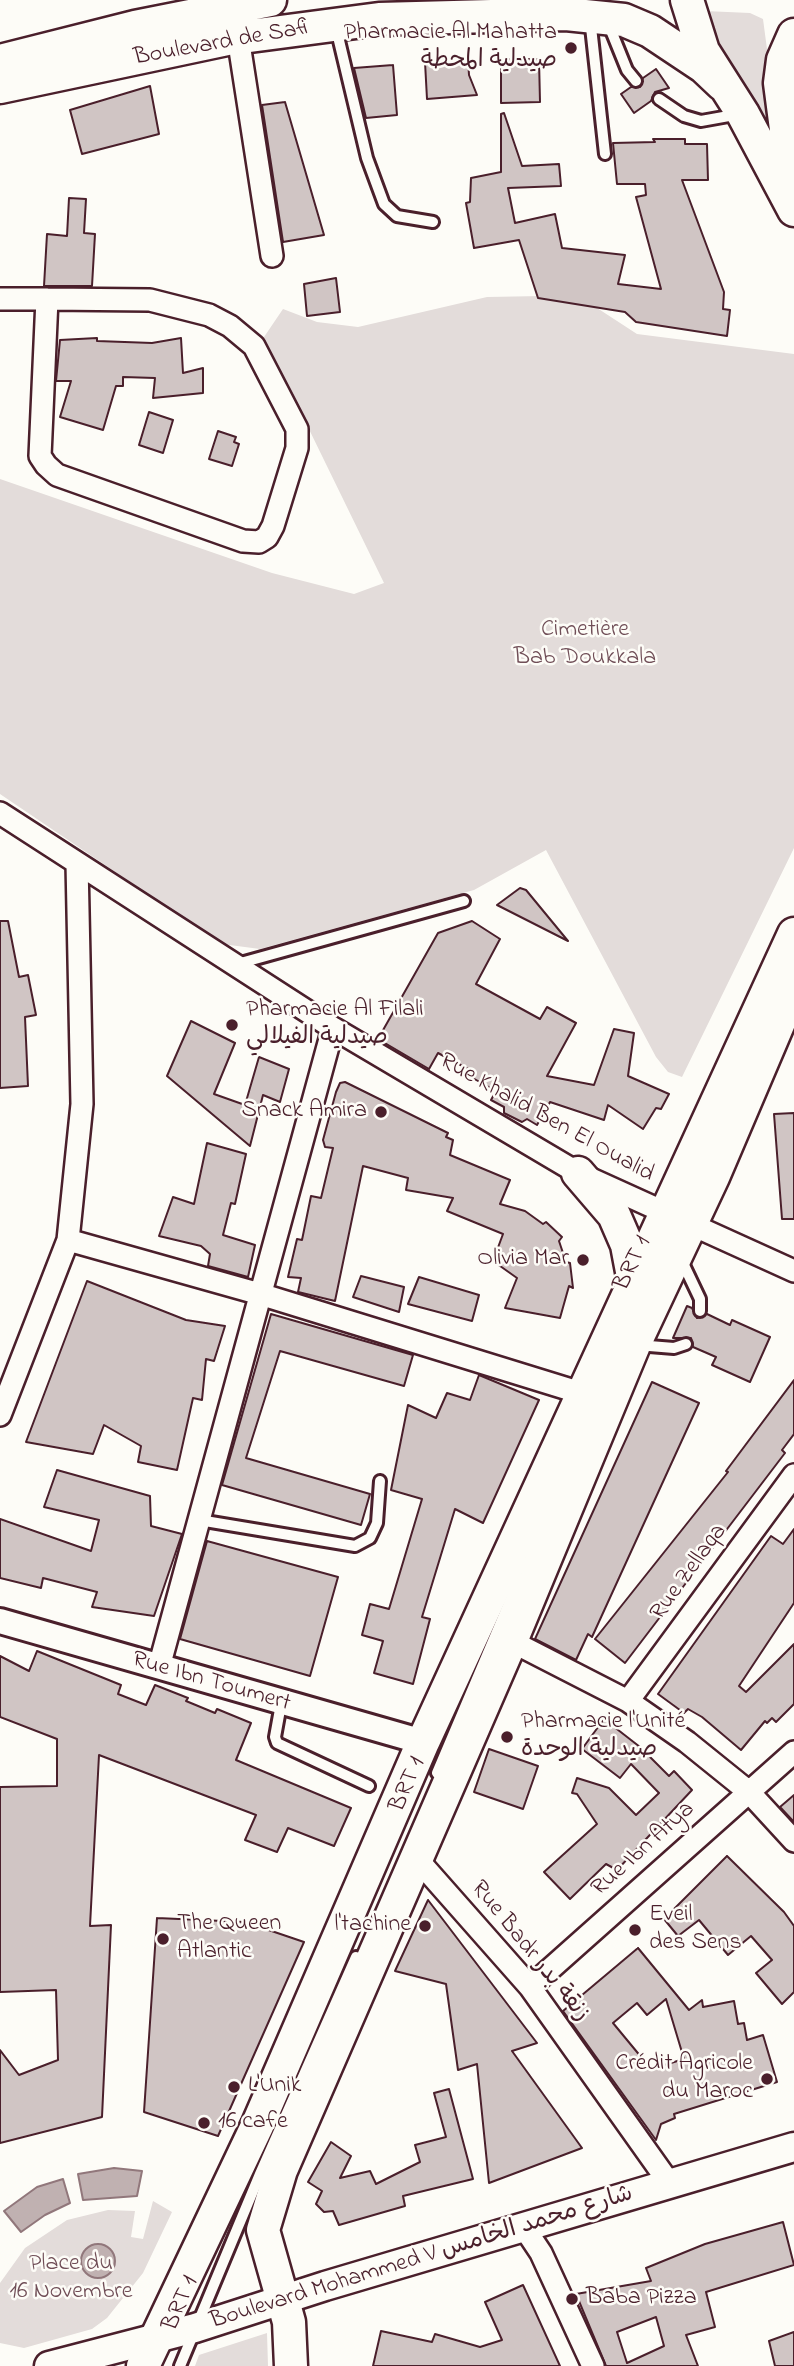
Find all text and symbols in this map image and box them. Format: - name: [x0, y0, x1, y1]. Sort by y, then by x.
- street label: Boulevard de Safi: [132, 14, 314, 74]
- place label: Pharmacie Al Mahatta صيدلية المحطة: [344, 20, 557, 76]
- marker: Pharmacie Al Mahatta صيدلية المحطة: [563, 40, 579, 56]
- park label: Cimetière Bab Doukkala: [514, 617, 656, 673]
- place label: Pharmacie Al Filali صيدلية الفيلالي: [246, 997, 424, 1053]
- marker: Pharmacie Al Filali صيدلية الفيلالي: [224, 1017, 240, 1033]
- street label: Rue Khalid Ben El Oualid: [434, 1048, 658, 1190]
- place label: Snack Amira: [242, 1098, 367, 1126]
- marker: Snack Amira: [373, 1104, 389, 1120]
- street label: BRT 1: [609, 1232, 659, 1296]
- place label: Olivia Mar: [477, 1246, 569, 1274]
- marker: Olivia Mar: [575, 1252, 591, 1268]
- street label: Rue Zellaqa: [645, 1519, 735, 1627]
- street label: Rue Ibn Toumert: [128, 1647, 294, 1719]
- place label: Pharmacie l'Unité صيدلية الوحدة: [521, 1709, 685, 1765]
- marker: Pharmacie l'Unité صيدلية الوحدة: [499, 1729, 515, 1745]
- street label: BRT 1: [385, 1753, 433, 1817]
- street label: Rue Ibn Atya: [586, 1796, 702, 1904]
- street label: Rue Badr زنقة بدر: [463, 1876, 595, 2028]
- place label: Eveil des Sens: [649, 1902, 742, 1958]
- place label: The Queen Atlantic: [177, 1911, 281, 1967]
- place label: l'tachine: [334, 1912, 411, 1940]
- marker: l'tachine: [417, 1918, 433, 1934]
- marker: Eveil des Sens: [627, 1922, 643, 1938]
- marker: The Queen Atlantic: [155, 1931, 171, 1947]
- place label: Crédit Agricole du Maroc: [615, 2051, 753, 2107]
- marker: Crédit Agricole du Maroc: [759, 2071, 775, 2087]
- place label: L'Unik: [248, 2073, 301, 2101]
- marker: L'Unik: [226, 2079, 242, 2095]
- place label: 16 cafe: [218, 2109, 288, 2137]
- marker: 16 cafe: [196, 2115, 212, 2131]
- street label: Boulevard Mohammed V شارع محمد الخامس: [207, 2181, 637, 2337]
- park label: Place du 16 Novembre: [9, 2251, 133, 2307]
- street label: BRT 1: [158, 2272, 206, 2336]
- place label: Baba Pizza: [586, 2285, 697, 2313]
- marker: Baba Pizza: [564, 2291, 580, 2307]

